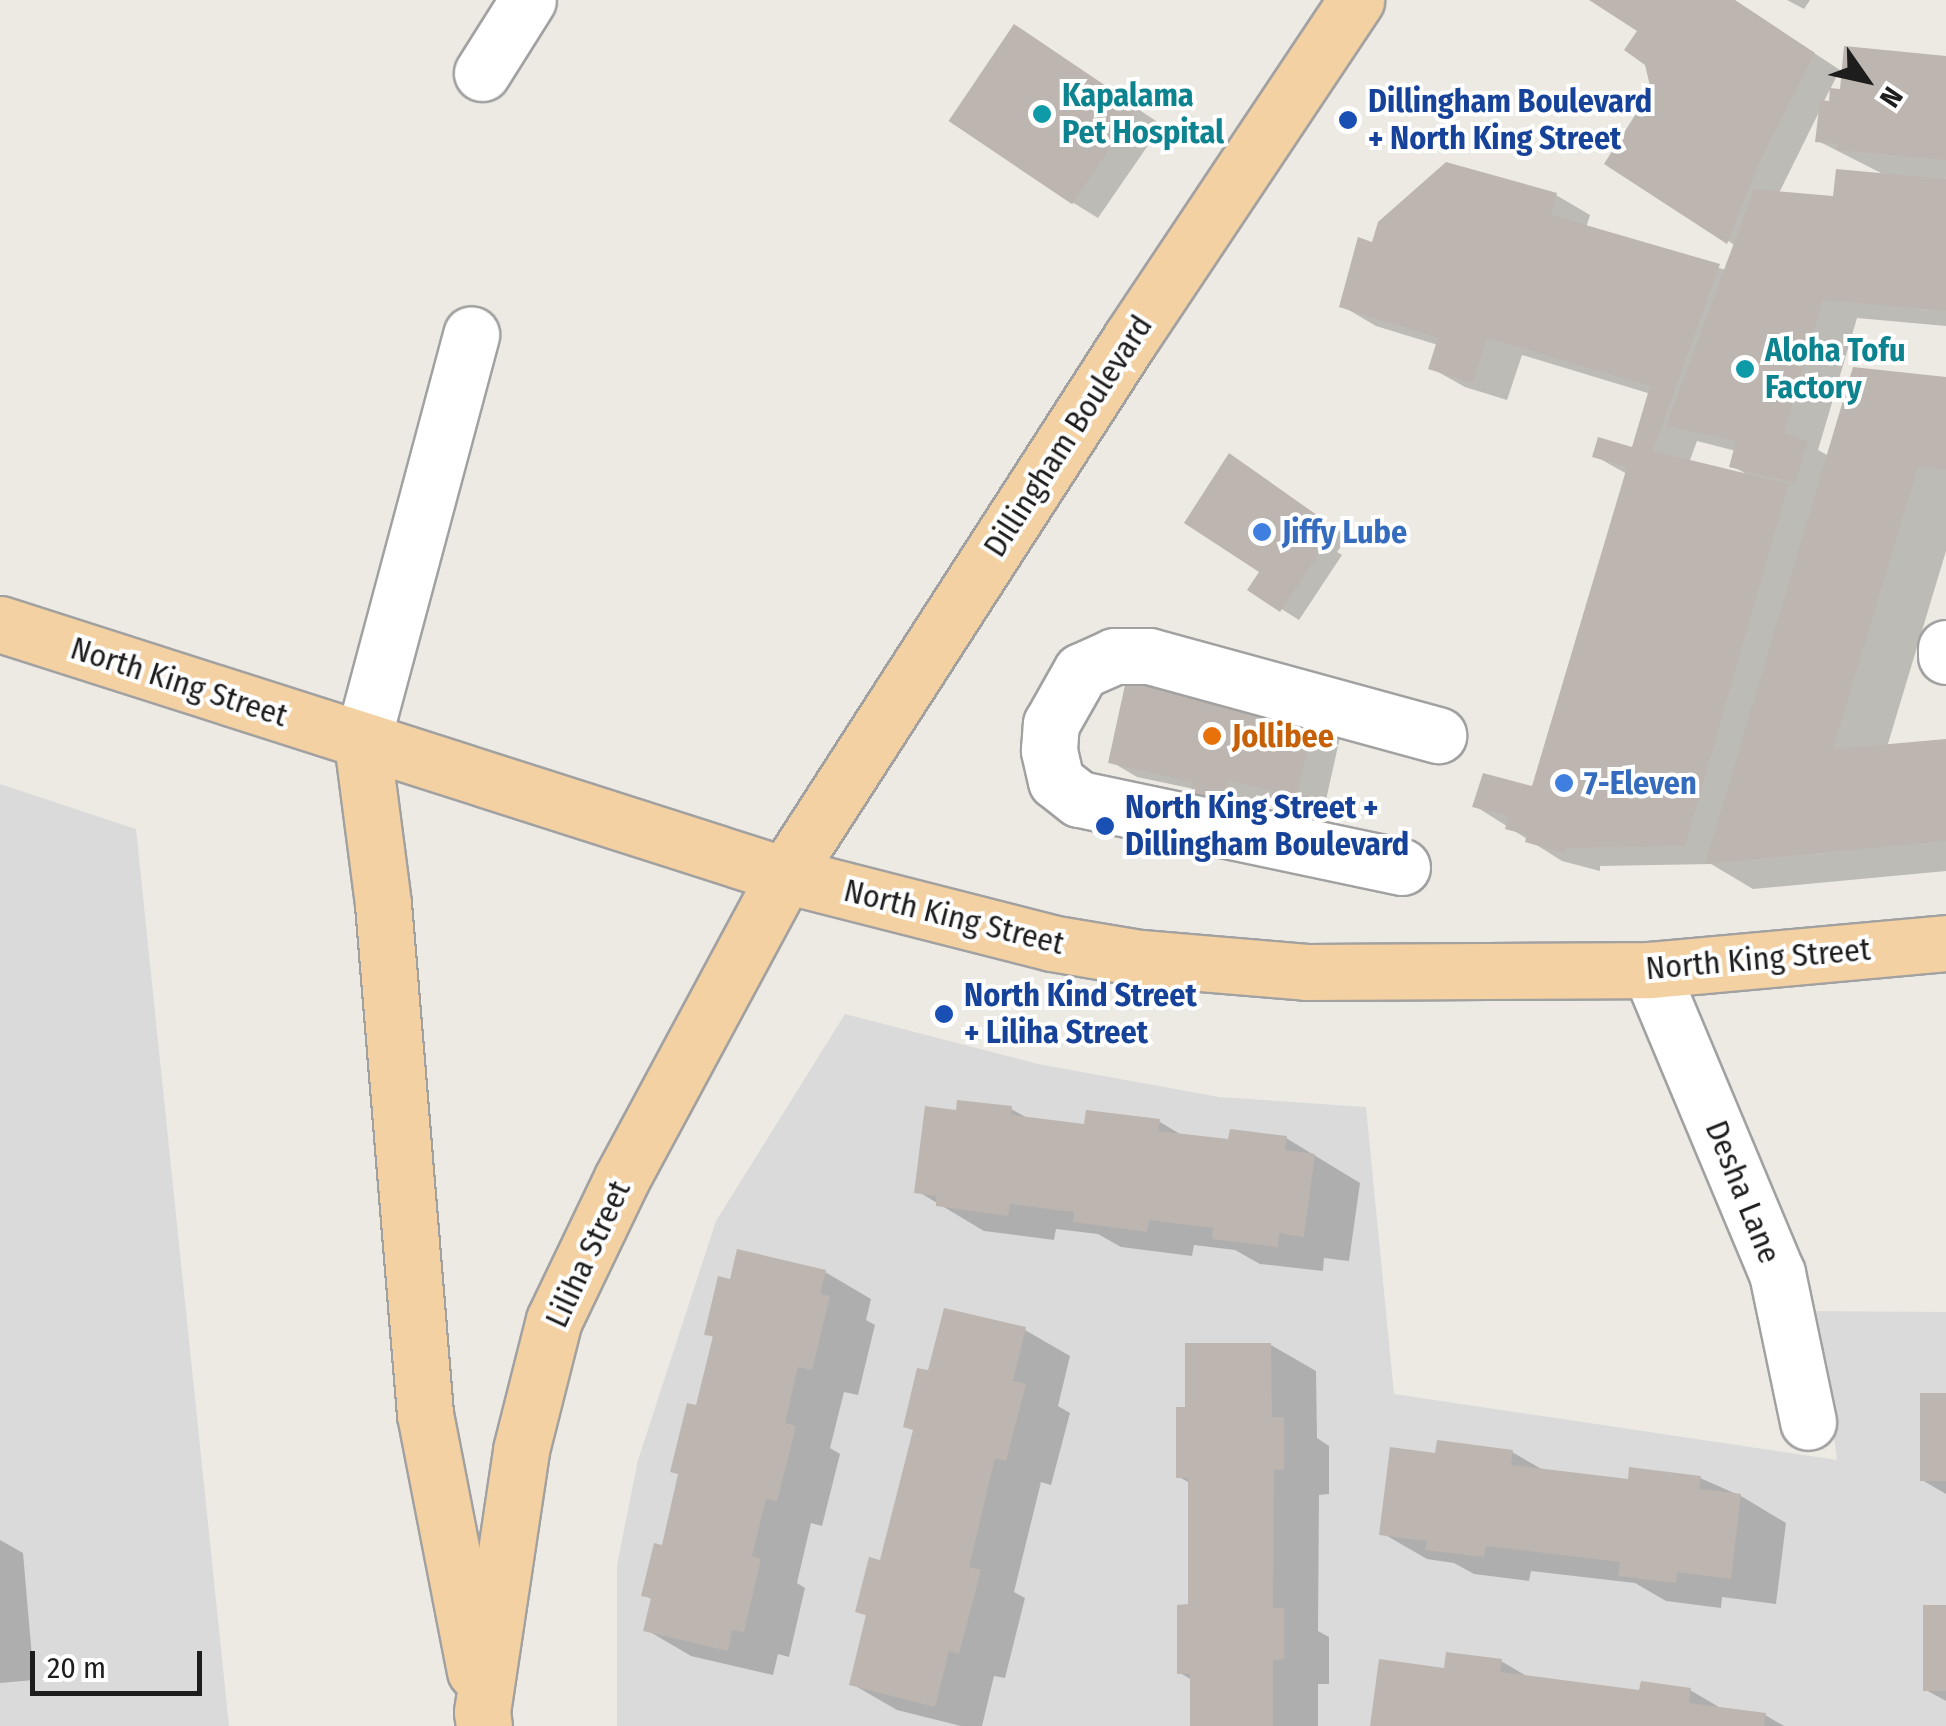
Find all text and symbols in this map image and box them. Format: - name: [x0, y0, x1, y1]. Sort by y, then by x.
- north arrow: [1816, 30, 1916, 130]
- place label: Kapalama Pet Hospital: [1062, 77, 1224, 152]
- text: N: [1873, 81, 1910, 113]
- place label: Dillingham Boulevard + North King Street: [1368, 83, 1652, 158]
- marker: Kapalama Pet Hospital: [1031, 103, 1053, 125]
- marker: Dillingham Boulevard + North King Street: [1337, 109, 1359, 131]
- street label: Dillingham Boulevard: [976, 308, 1160, 564]
- place label: Aloha Tofu Factory: [1765, 332, 1906, 407]
- marker: Aloha Tofu Factory: [1734, 358, 1756, 380]
- place label: Jiffy Lube: [1282, 513, 1407, 551]
- marker: Jiffy Lube: [1251, 521, 1273, 543]
- street label: North King Street: [66, 629, 292, 735]
- place label: Jollibee: [1232, 717, 1334, 755]
- marker: Jollibee: [1201, 725, 1223, 747]
- place label: 7-Eleven: [1584, 764, 1697, 802]
- marker: 7-Eleven: [1553, 772, 1575, 794]
- place label: North King Street + Dillingham Boulevard: [1125, 789, 1409, 864]
- marker: North King Street + Dillingham Boulevard: [1094, 815, 1116, 837]
- street label: North King Street: [840, 871, 1068, 963]
- street label: North King Street: [1644, 930, 1872, 988]
- place label: North Kind Street + Liliha Street: [964, 977, 1197, 1052]
- marker: North Kind Street + Liliha Street: [933, 1003, 955, 1025]
- street label: Desha Lane: [1697, 1115, 1789, 1269]
- street label: Liliha Street: [537, 1175, 639, 1333]
- scale bar: [35, 1631, 208, 1693]
- text: 20 m: [47, 1650, 106, 1686]

